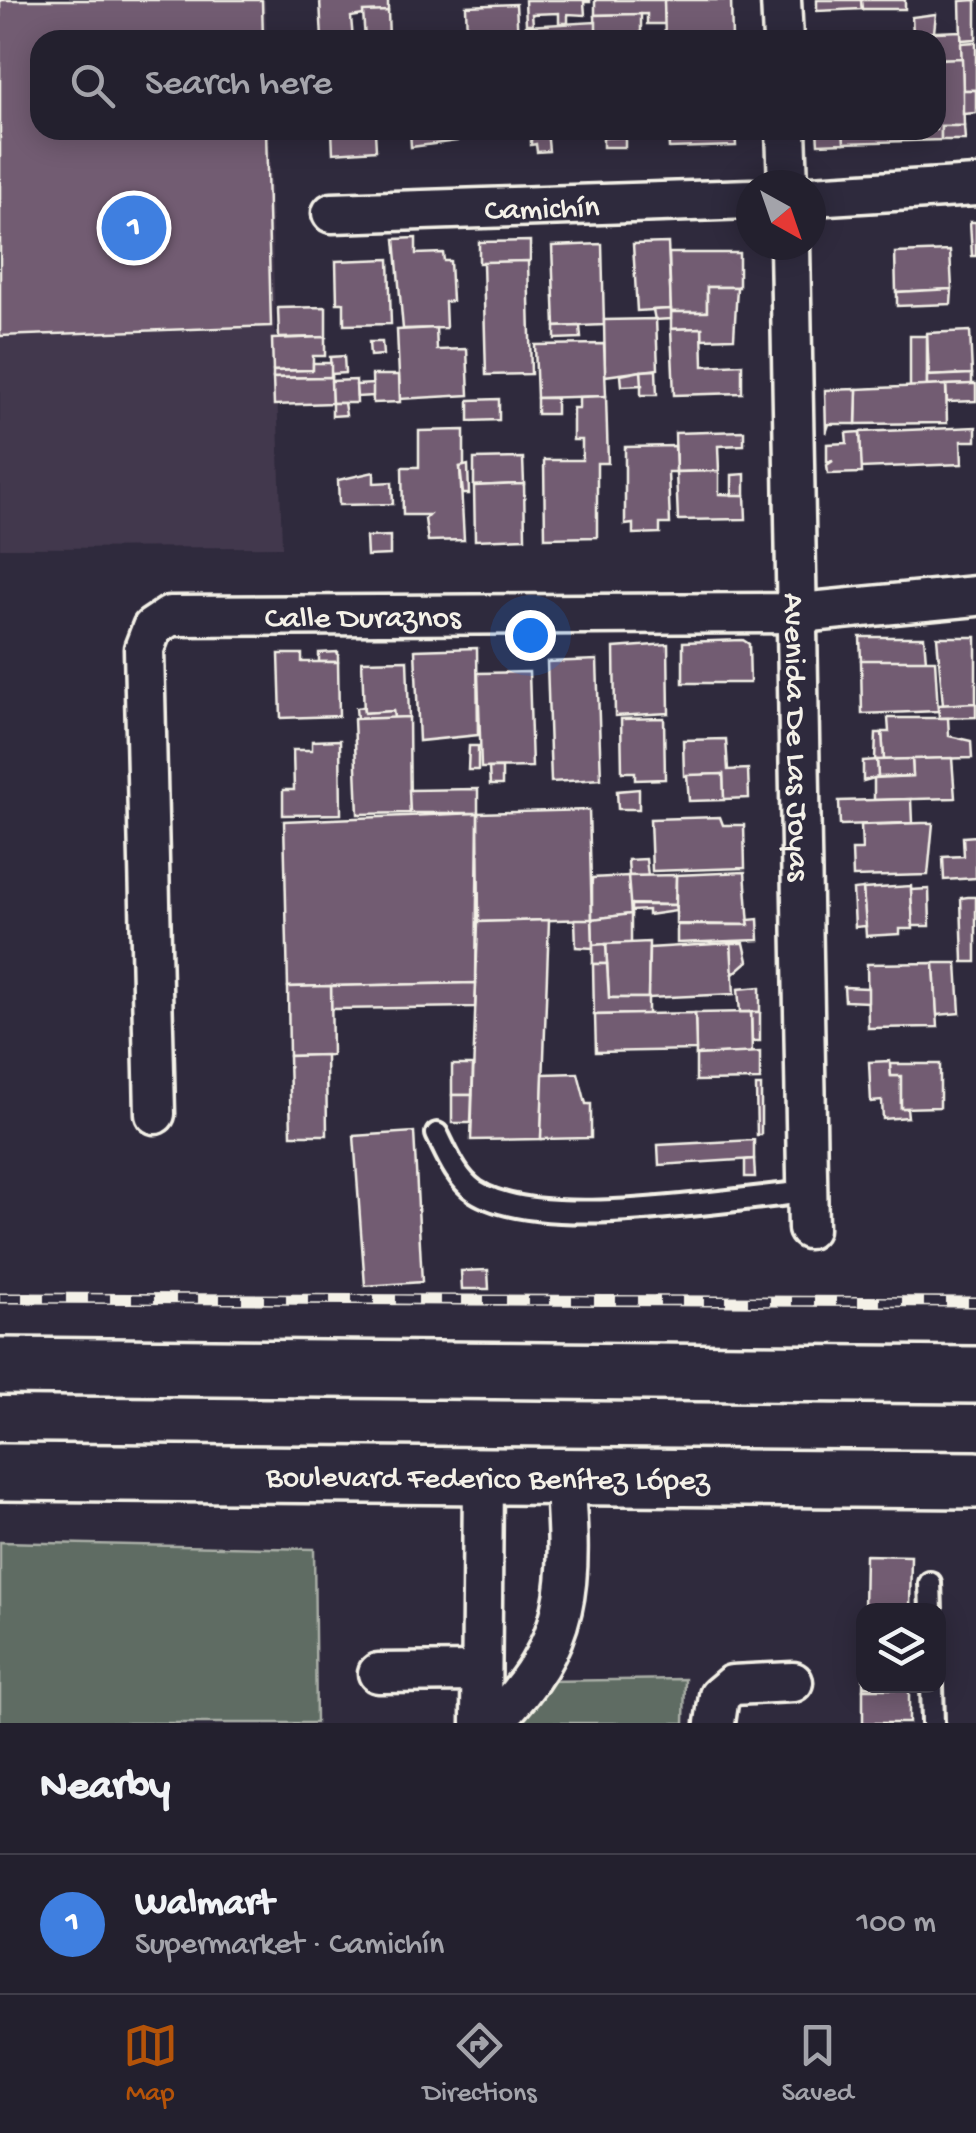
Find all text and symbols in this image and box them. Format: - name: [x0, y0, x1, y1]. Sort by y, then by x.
- search box: [30, 30, 946, 140]
- icon: search: [65, 58, 120, 113]
- text: Search here: [145, 63, 332, 107]
- north arrow: [736, 170, 826, 260]
- pin: 1: [102, 190, 166, 266]
- street label: Camichín: [484, 190, 600, 232]
- street label: Avenida De Las Joyas: [772, 592, 816, 883]
- street label: Calle Duraznos: [265, 601, 462, 640]
- your location: [505, 610, 556, 661]
- street label: Boulevard Federico Benítez López: [265, 1460, 711, 1502]
- map controls: [856, 1603, 946, 1693]
- button: layers: [856, 1603, 946, 1693]
- text: Nearby: [40, 1764, 170, 1813]
- text: Walmart: [135, 1883, 274, 1927]
- text: 1: [66, 1905, 79, 1943]
- text: 100 m: [856, 1905, 936, 1943]
- text: Supermarket · Camichín: [135, 1927, 444, 1965]
- tab: Map: [123, 2018, 178, 2111]
- tab: Directions: [423, 2018, 537, 2111]
- tab: Saved: [782, 2018, 853, 2111]

